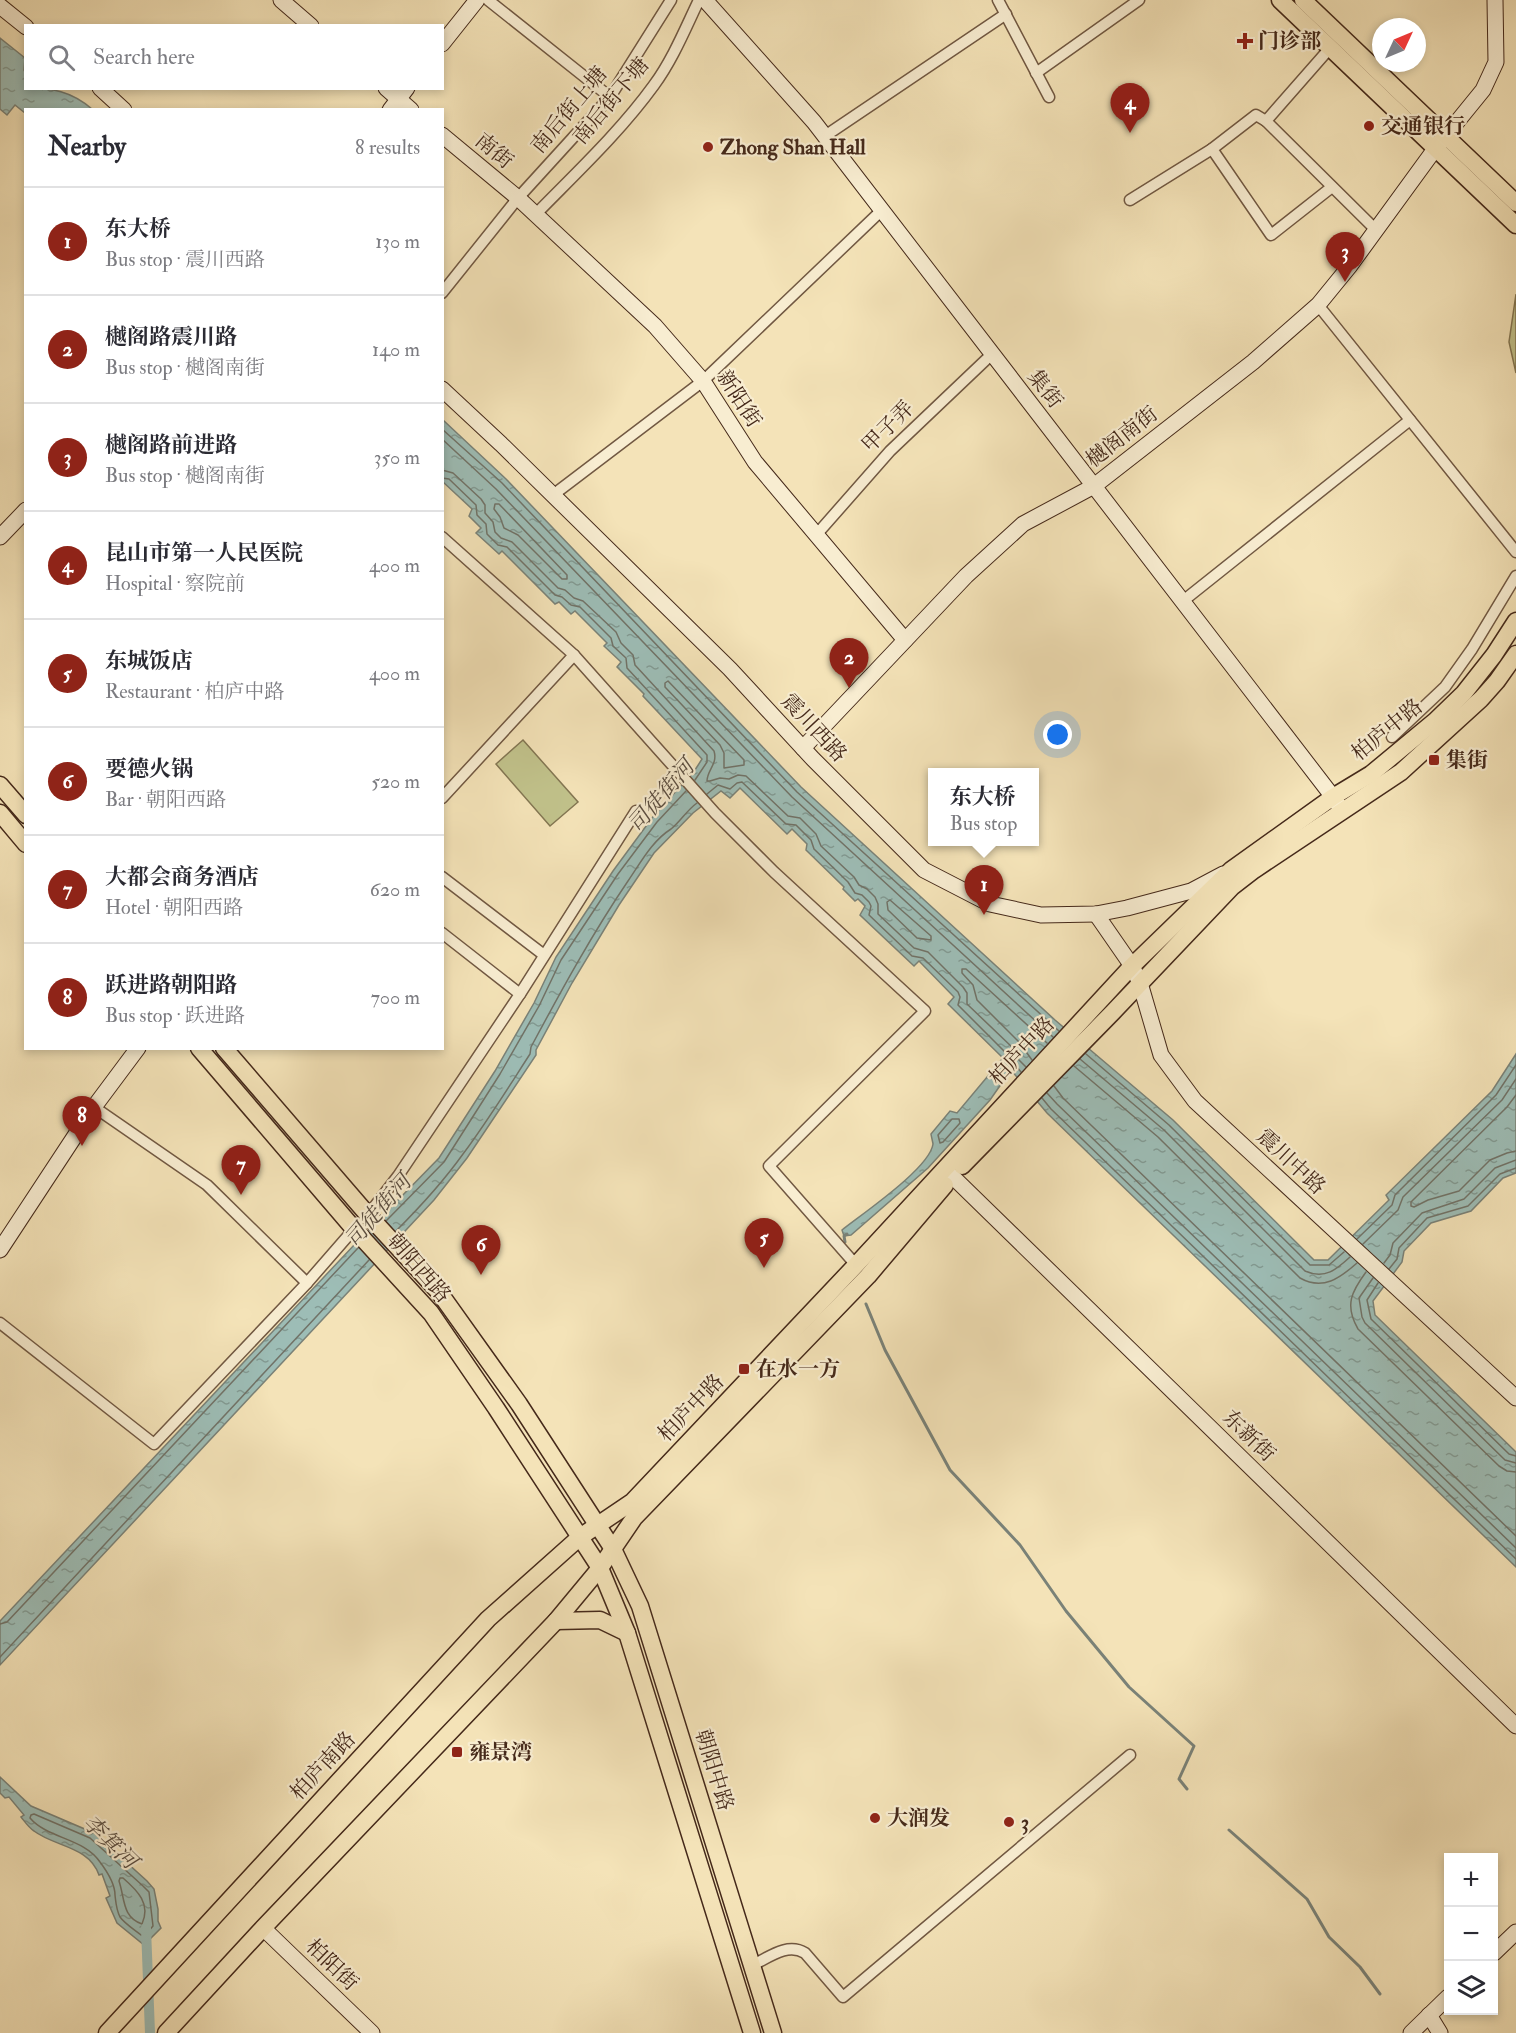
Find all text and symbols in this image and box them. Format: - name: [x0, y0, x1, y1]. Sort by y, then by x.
- north arrow: [1372, 18, 1426, 72]
- search box: [24, 24, 444, 90]
- place label: 门诊部: [1258, 28, 1321, 55]
- marker: 门诊部: [1236, 32, 1254, 50]
- icon: search: [45, 41, 78, 74]
- text: Search here: [93, 43, 195, 71]
- street label: 南后街下塘: [567, 52, 655, 150]
- street label: 南后街上塘: [525, 61, 613, 159]
- pin: 4: [1110, 84, 1150, 133]
- place label: 交通银行: [1381, 113, 1465, 140]
- marker: 交通银行: [1362, 119, 1376, 133]
- street label: 南街: [469, 127, 519, 175]
- text: Nearby: [48, 131, 126, 163]
- place label: Zhong Shan Hall: [720, 134, 866, 161]
- text: 8 results: [355, 135, 420, 160]
- marker: Zhong Shan Hall: [701, 140, 715, 154]
- text: 东大桥: [105, 215, 171, 243]
- text: 1: [64, 229, 71, 254]
- text: 130 m: [375, 229, 420, 254]
- pin: 3: [1326, 232, 1364, 282]
- text: Bus stop · 震川西路: [105, 247, 265, 272]
- text: 樾阁路震川路: [105, 323, 237, 351]
- text: 2: [62, 337, 73, 362]
- text: 140 m: [372, 337, 420, 362]
- text: Bus stop · 樾阁南街: [105, 355, 265, 380]
- street label: 集街: [1021, 364, 1069, 414]
- street label: 新阳街: [711, 365, 767, 433]
- street label: 甲子弄: [856, 395, 920, 459]
- street label: 樾阁南街: [1081, 401, 1163, 473]
- text: 樾阁路前进路: [105, 431, 237, 459]
- text: 3: [64, 445, 71, 470]
- text: 350 m: [374, 445, 420, 470]
- text: Bus stop · 樾阁南街: [105, 463, 265, 488]
- text: 昆山市第一人民医院: [105, 539, 303, 567]
- text: 4: [62, 553, 73, 578]
- text: 400 m: [369, 553, 420, 578]
- text: Hospital · 察院前: [105, 571, 245, 596]
- pin: 2: [830, 638, 868, 688]
- text: 东城饭店: [105, 647, 193, 675]
- text: 5: [63, 661, 72, 686]
- text: 400 m: [369, 661, 420, 686]
- text: Restaurant · 柏庐中路: [105, 679, 284, 704]
- street label: 震川西路: [775, 688, 853, 768]
- street label: 柏庐中路: [1346, 693, 1428, 767]
- your location: [1043, 720, 1072, 749]
- place label: 集街: [1446, 747, 1488, 774]
- water label: 司徒街河: [622, 751, 703, 838]
- marker: 集街: [1427, 753, 1441, 767]
- text: 要德火锅: [105, 755, 193, 783]
- popup: [928, 768, 1039, 846]
- text: 6: [62, 769, 73, 794]
- text: 520 m: [371, 769, 420, 794]
- text: 东大桥: [950, 783, 1016, 811]
- text: Bar · 朝阳西路: [105, 787, 226, 812]
- text: Bus stop: [950, 811, 1017, 836]
- text: 大都会商务酒店: [105, 863, 259, 891]
- pin: 1: [964, 866, 1004, 915]
- text: 7: [63, 877, 72, 902]
- text: 620 m: [370, 877, 420, 902]
- text: Hotel · 朝阳西路: [105, 895, 243, 920]
- text: 跃进路朝阳路: [105, 971, 237, 999]
- text: 8: [63, 985, 72, 1010]
- text: 700 m: [371, 985, 420, 1010]
- text: Bus stop · 跃进路: [105, 1003, 245, 1028]
- street label: 柏庐中路: [983, 1011, 1061, 1091]
- pin: 8: [62, 1096, 101, 1146]
- street label: 震川中路: [1251, 1123, 1331, 1201]
- pin: 7: [222, 1146, 260, 1195]
- water label: 司徒街河: [339, 1166, 420, 1253]
- pin: 5: [744, 1218, 783, 1268]
- pin: 6: [462, 1226, 500, 1275]
- street label: 朝阳西路: [381, 1227, 457, 1309]
- place label: 在水一方: [756, 1356, 840, 1383]
- marker: 在水一方: [737, 1362, 751, 1376]
- street label: 柏庐中路: [652, 1368, 730, 1448]
- street label: 东新街: [1217, 1404, 1281, 1468]
- street label: 柏庐南路: [284, 1726, 362, 1806]
- street label: 朝阳中路: [689, 1726, 739, 1814]
- place label: 雍景湾: [469, 1739, 532, 1766]
- marker: 雍景湾: [450, 1745, 464, 1759]
- place label: 大润发: [887, 1805, 950, 1832]
- water label: 李箕河: [77, 1809, 146, 1878]
- place label: 3: [1021, 1809, 1029, 1836]
- marker: 大润发: [868, 1811, 882, 1825]
- marker: 3: [1002, 1815, 1016, 1829]
- map controls: [1444, 1853, 1498, 2015]
- button: +: [1444, 1853, 1498, 1907]
- button: −: [1444, 1907, 1498, 1961]
- street label: 柏阳街: [300, 1933, 364, 1997]
- button: layers: [1444, 1961, 1498, 2015]

